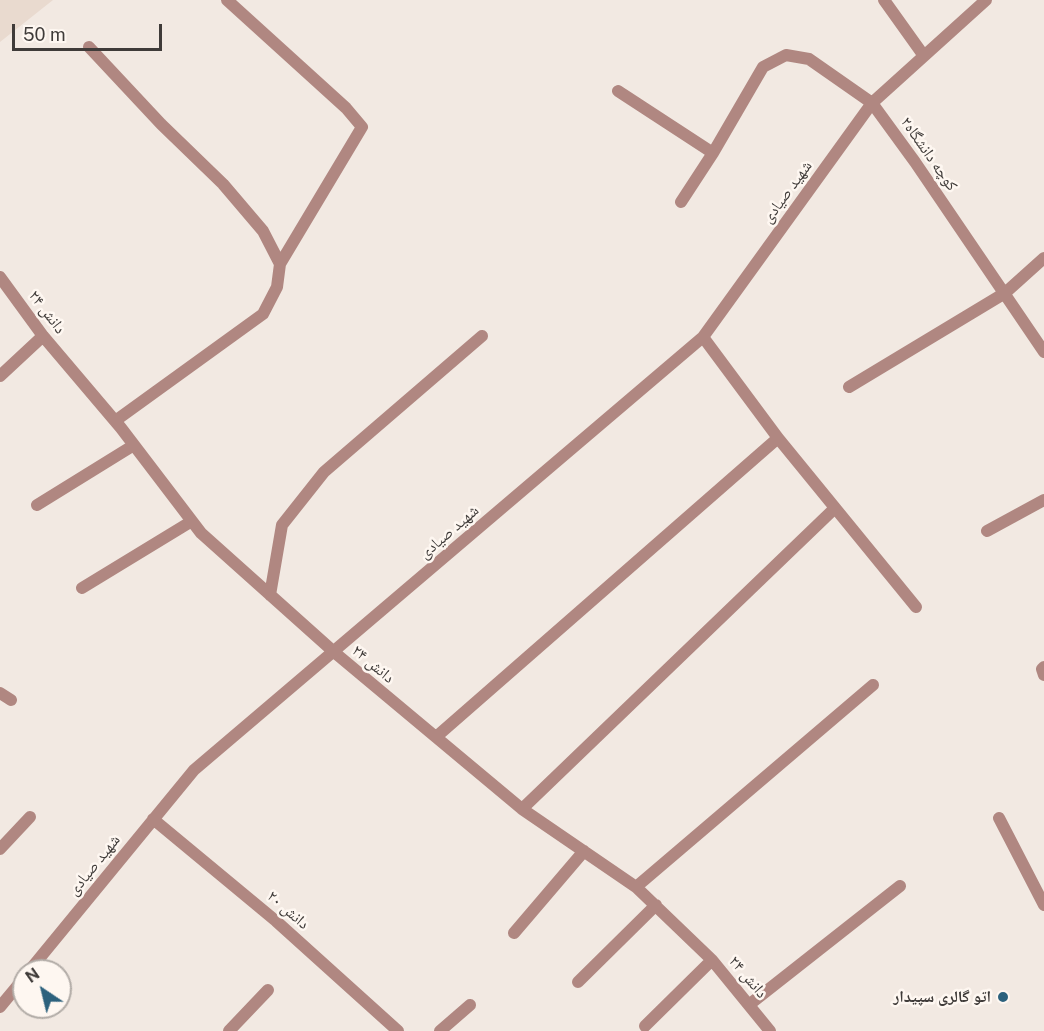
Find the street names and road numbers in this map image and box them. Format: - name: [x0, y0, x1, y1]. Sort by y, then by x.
- street label: کوچه دانشگاه۲: [896, 113, 962, 195]
- street label: شهید صیادی: [758, 157, 816, 227]
- street label: دانش ۲۴: [24, 287, 70, 337]
- street label: شهید صیادی: [415, 501, 483, 563]
- street label: دانش ۲۴: [348, 641, 398, 687]
- street label: شهید صیادی: [64, 831, 124, 899]
- street label: دانش ۲۰: [263, 887, 313, 933]
- street label: دانش ۲۴: [725, 952, 771, 1002]

